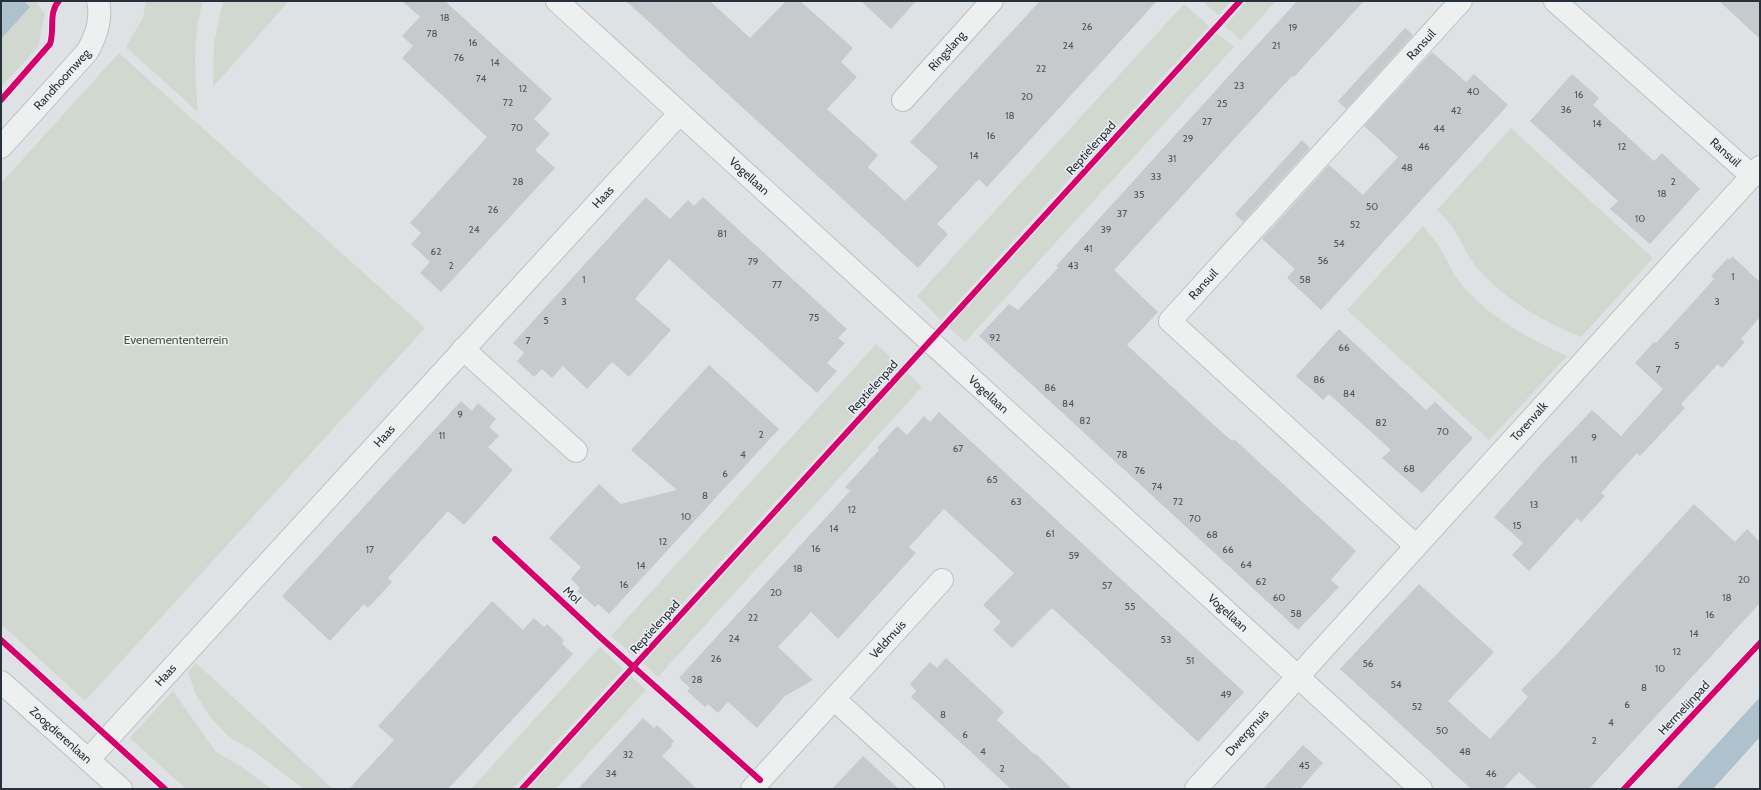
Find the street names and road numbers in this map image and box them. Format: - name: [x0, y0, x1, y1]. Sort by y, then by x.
- street label: Ransuil: [1403, 26, 1439, 63]
- street label: Ringslang: [925, 27, 969, 74]
- street label: Randhoornweg: [30, 45, 94, 113]
- street label: Reptielenpad: [1063, 118, 1119, 178]
- street label: Ransuil: [1707, 134, 1744, 170]
- street label: Vogellaan: [726, 154, 773, 198]
- street label: Haas: [589, 182, 617, 211]
- street label: Ransuil: [1185, 265, 1221, 302]
- street label: Reptielenpad: [845, 357, 901, 417]
- street label: Vogellaan: [966, 372, 1012, 417]
- street label: Torenvalk: [1507, 398, 1551, 444]
- street label: Haas: [370, 422, 398, 450]
- street label: Mol: [560, 583, 585, 607]
- street label: Vogellaan: [1205, 590, 1252, 635]
- street label: Reptielenpad: [627, 597, 683, 657]
- street label: Veldmuis: [866, 617, 909, 661]
- street label: Haas: [151, 661, 179, 689]
- street label: Hermelijnpad: [1655, 677, 1713, 738]
- street label: Zoogdierenlaan: [27, 703, 96, 767]
- street label: Dwergmuis: [1222, 706, 1272, 759]

